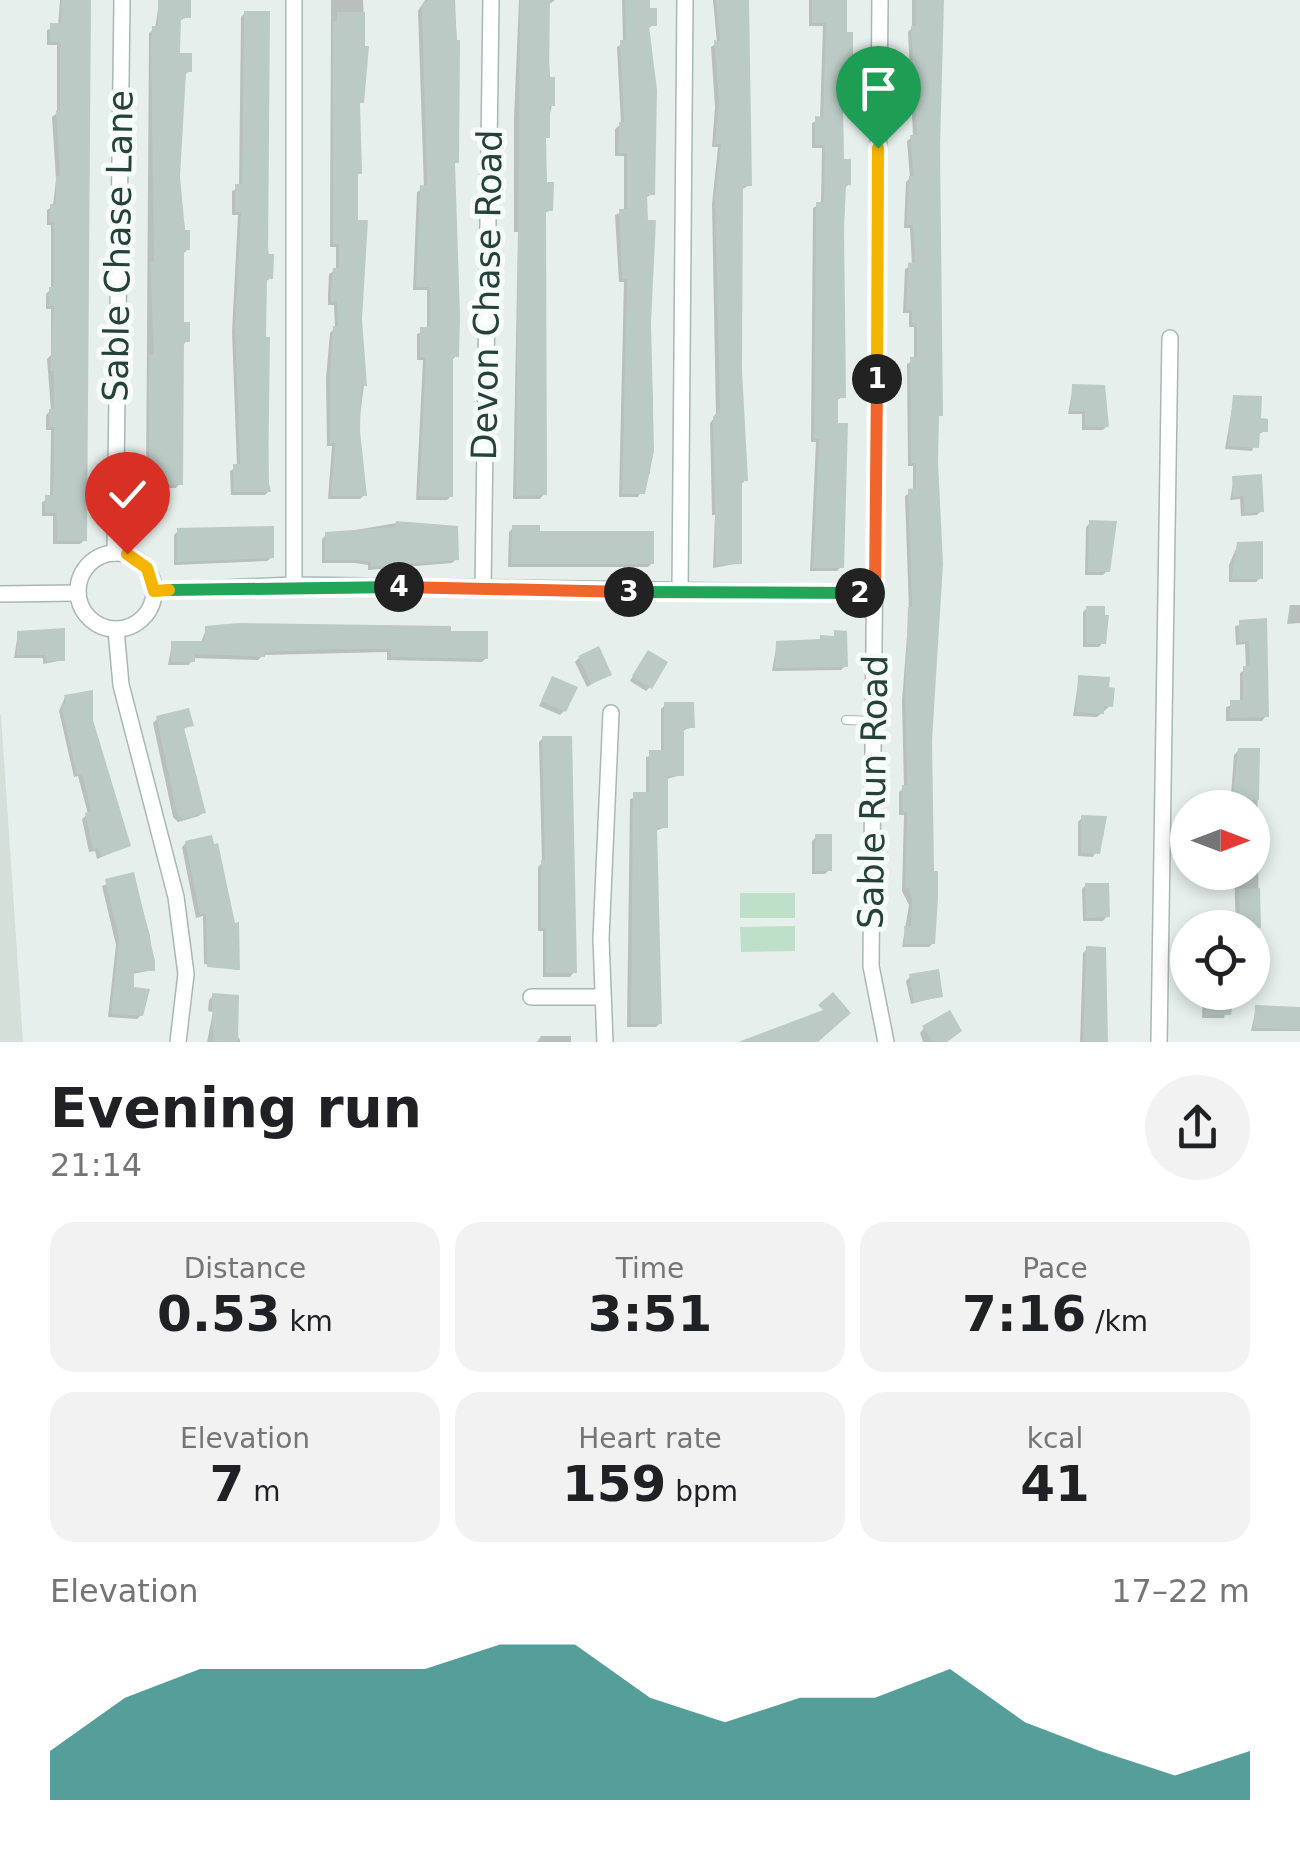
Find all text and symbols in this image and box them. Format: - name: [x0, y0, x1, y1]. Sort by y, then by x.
- pin: [836, 46, 921, 149]
- icon: arrive: [851, 61, 906, 116]
- street label: Sable Chase Lane: [95, 90, 141, 402]
- street label: Devon Chase Road: [464, 129, 510, 461]
- pin: 1: [852, 354, 902, 404]
- text: 1: [867, 362, 887, 395]
- pin: [85, 452, 170, 555]
- icon: check: [100, 467, 155, 522]
- pin: 4: [374, 562, 424, 612]
- pin: 3: [604, 567, 654, 617]
- pin: 2: [835, 568, 885, 618]
- text: 4: [389, 570, 409, 603]
- text: 3: [619, 575, 639, 608]
- text: 2: [850, 576, 870, 609]
- street label: Sable Run Road: [851, 655, 895, 929]
- north arrow: [1170, 790, 1270, 890]
- map controls: [1170, 790, 1270, 1010]
- button: locate: [1170, 910, 1270, 1010]
- button: share: [1145, 1075, 1250, 1180]
- text: Evening run: [50, 1076, 422, 1140]
- text: 21:14: [50, 1146, 142, 1184]
- text: Distance: [184, 1252, 306, 1285]
- text: Time: [616, 1252, 684, 1285]
- text: Pace: [1022, 1252, 1088, 1285]
- text: 0.53: [157, 1285, 280, 1343]
- text: 3:51: [588, 1285, 712, 1343]
- text: 7:16: [962, 1285, 1086, 1343]
- text: km: [280, 1305, 333, 1338]
- text: /km: [1086, 1305, 1148, 1338]
- text: Elevation: [180, 1422, 310, 1455]
- text: Heart rate: [578, 1422, 722, 1455]
- text: kcal: [1027, 1422, 1083, 1455]
- text: 7: [210, 1455, 244, 1513]
- text: 159: [562, 1455, 666, 1513]
- text: 41: [1020, 1455, 1090, 1513]
- text: m: [244, 1475, 280, 1508]
- text: bpm: [666, 1475, 738, 1508]
- text: Elevation: [50, 1572, 199, 1610]
- text: 17–22 m: [1111, 1572, 1250, 1610]

